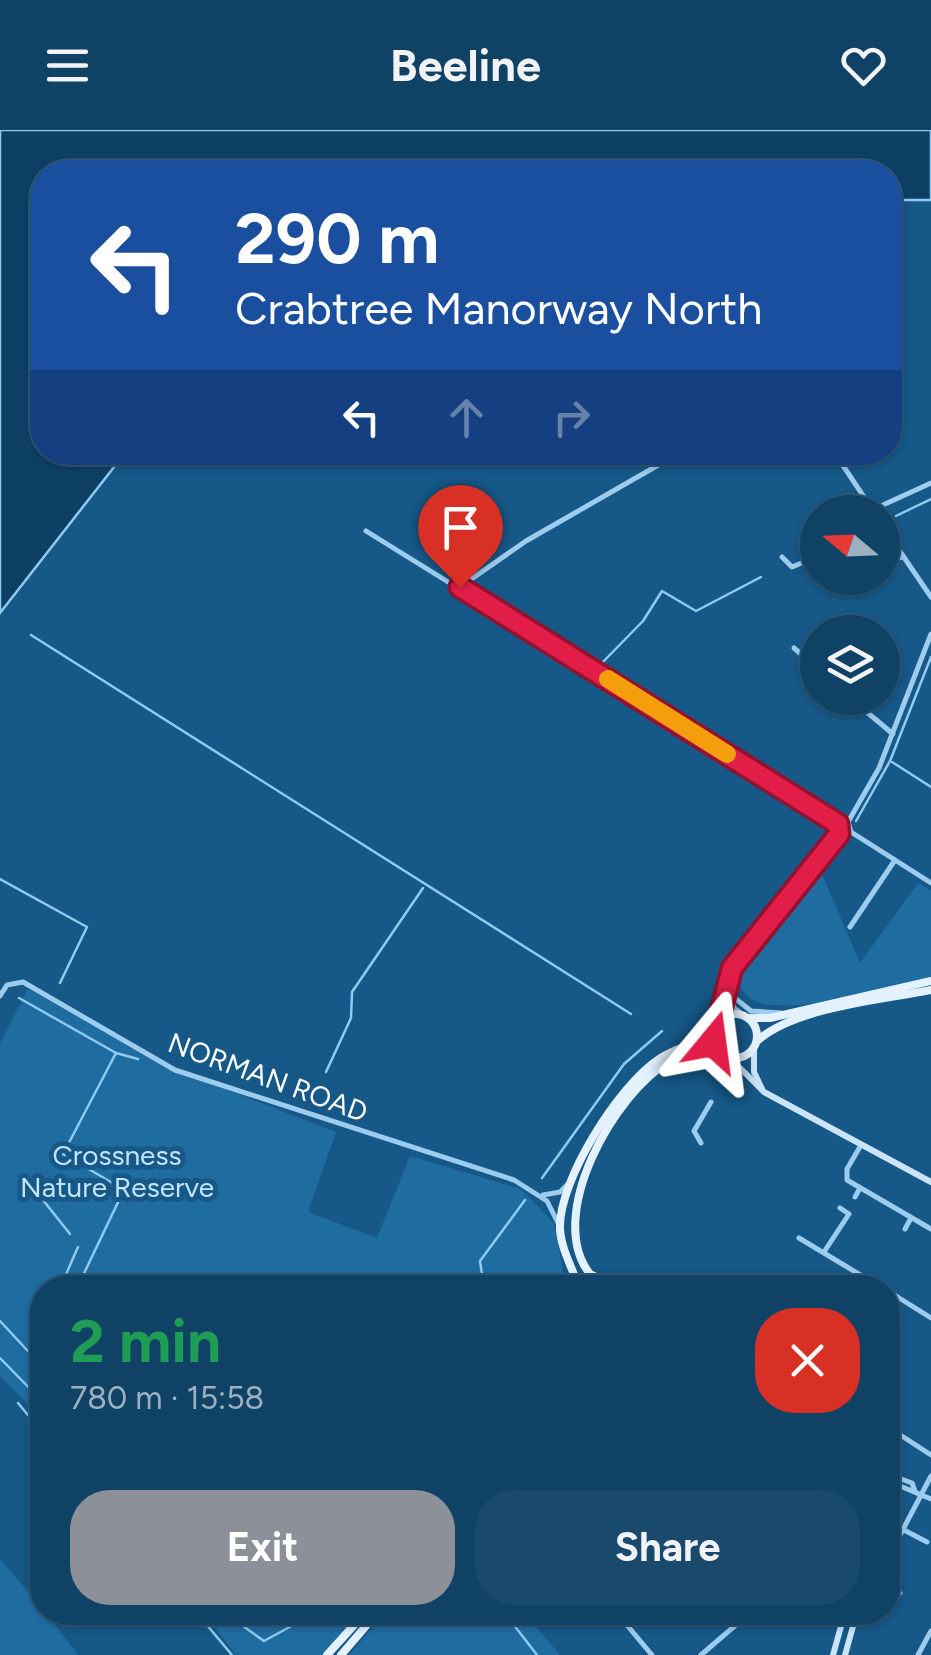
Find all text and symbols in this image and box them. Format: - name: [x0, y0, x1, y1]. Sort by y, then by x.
- icon: menu: [40, 38, 95, 93]
- text: Beeline: [390, 38, 541, 92]
- icon: heart: [836, 38, 891, 93]
- text: 290 m: [235, 196, 439, 281]
- icon: left: [70, 200, 200, 330]
- text: Crabtree Manorway North: [235, 281, 762, 335]
- icon: left: [334, 390, 389, 445]
- icon: ahead: [439, 390, 494, 445]
- icon: right: [544, 390, 599, 445]
- pin: [418, 485, 503, 588]
- north arrow: [800, 495, 900, 595]
- map controls: [800, 495, 900, 715]
- icon: arrive: [433, 500, 488, 555]
- button: layers: [800, 615, 900, 715]
- position arrow: [661, 990, 765, 1094]
- street label: NORMAN ROAD: [164, 1025, 372, 1129]
- park label: Crossness Nature Reserve: [20, 1138, 214, 1204]
- text: 2 min: [70, 1305, 221, 1377]
- button: close: [755, 1308, 860, 1413]
- text: 780 m · 15:58: [70, 1379, 264, 1417]
- button: Exit: [70, 1490, 455, 1605]
- button: Share: [475, 1490, 860, 1605]

